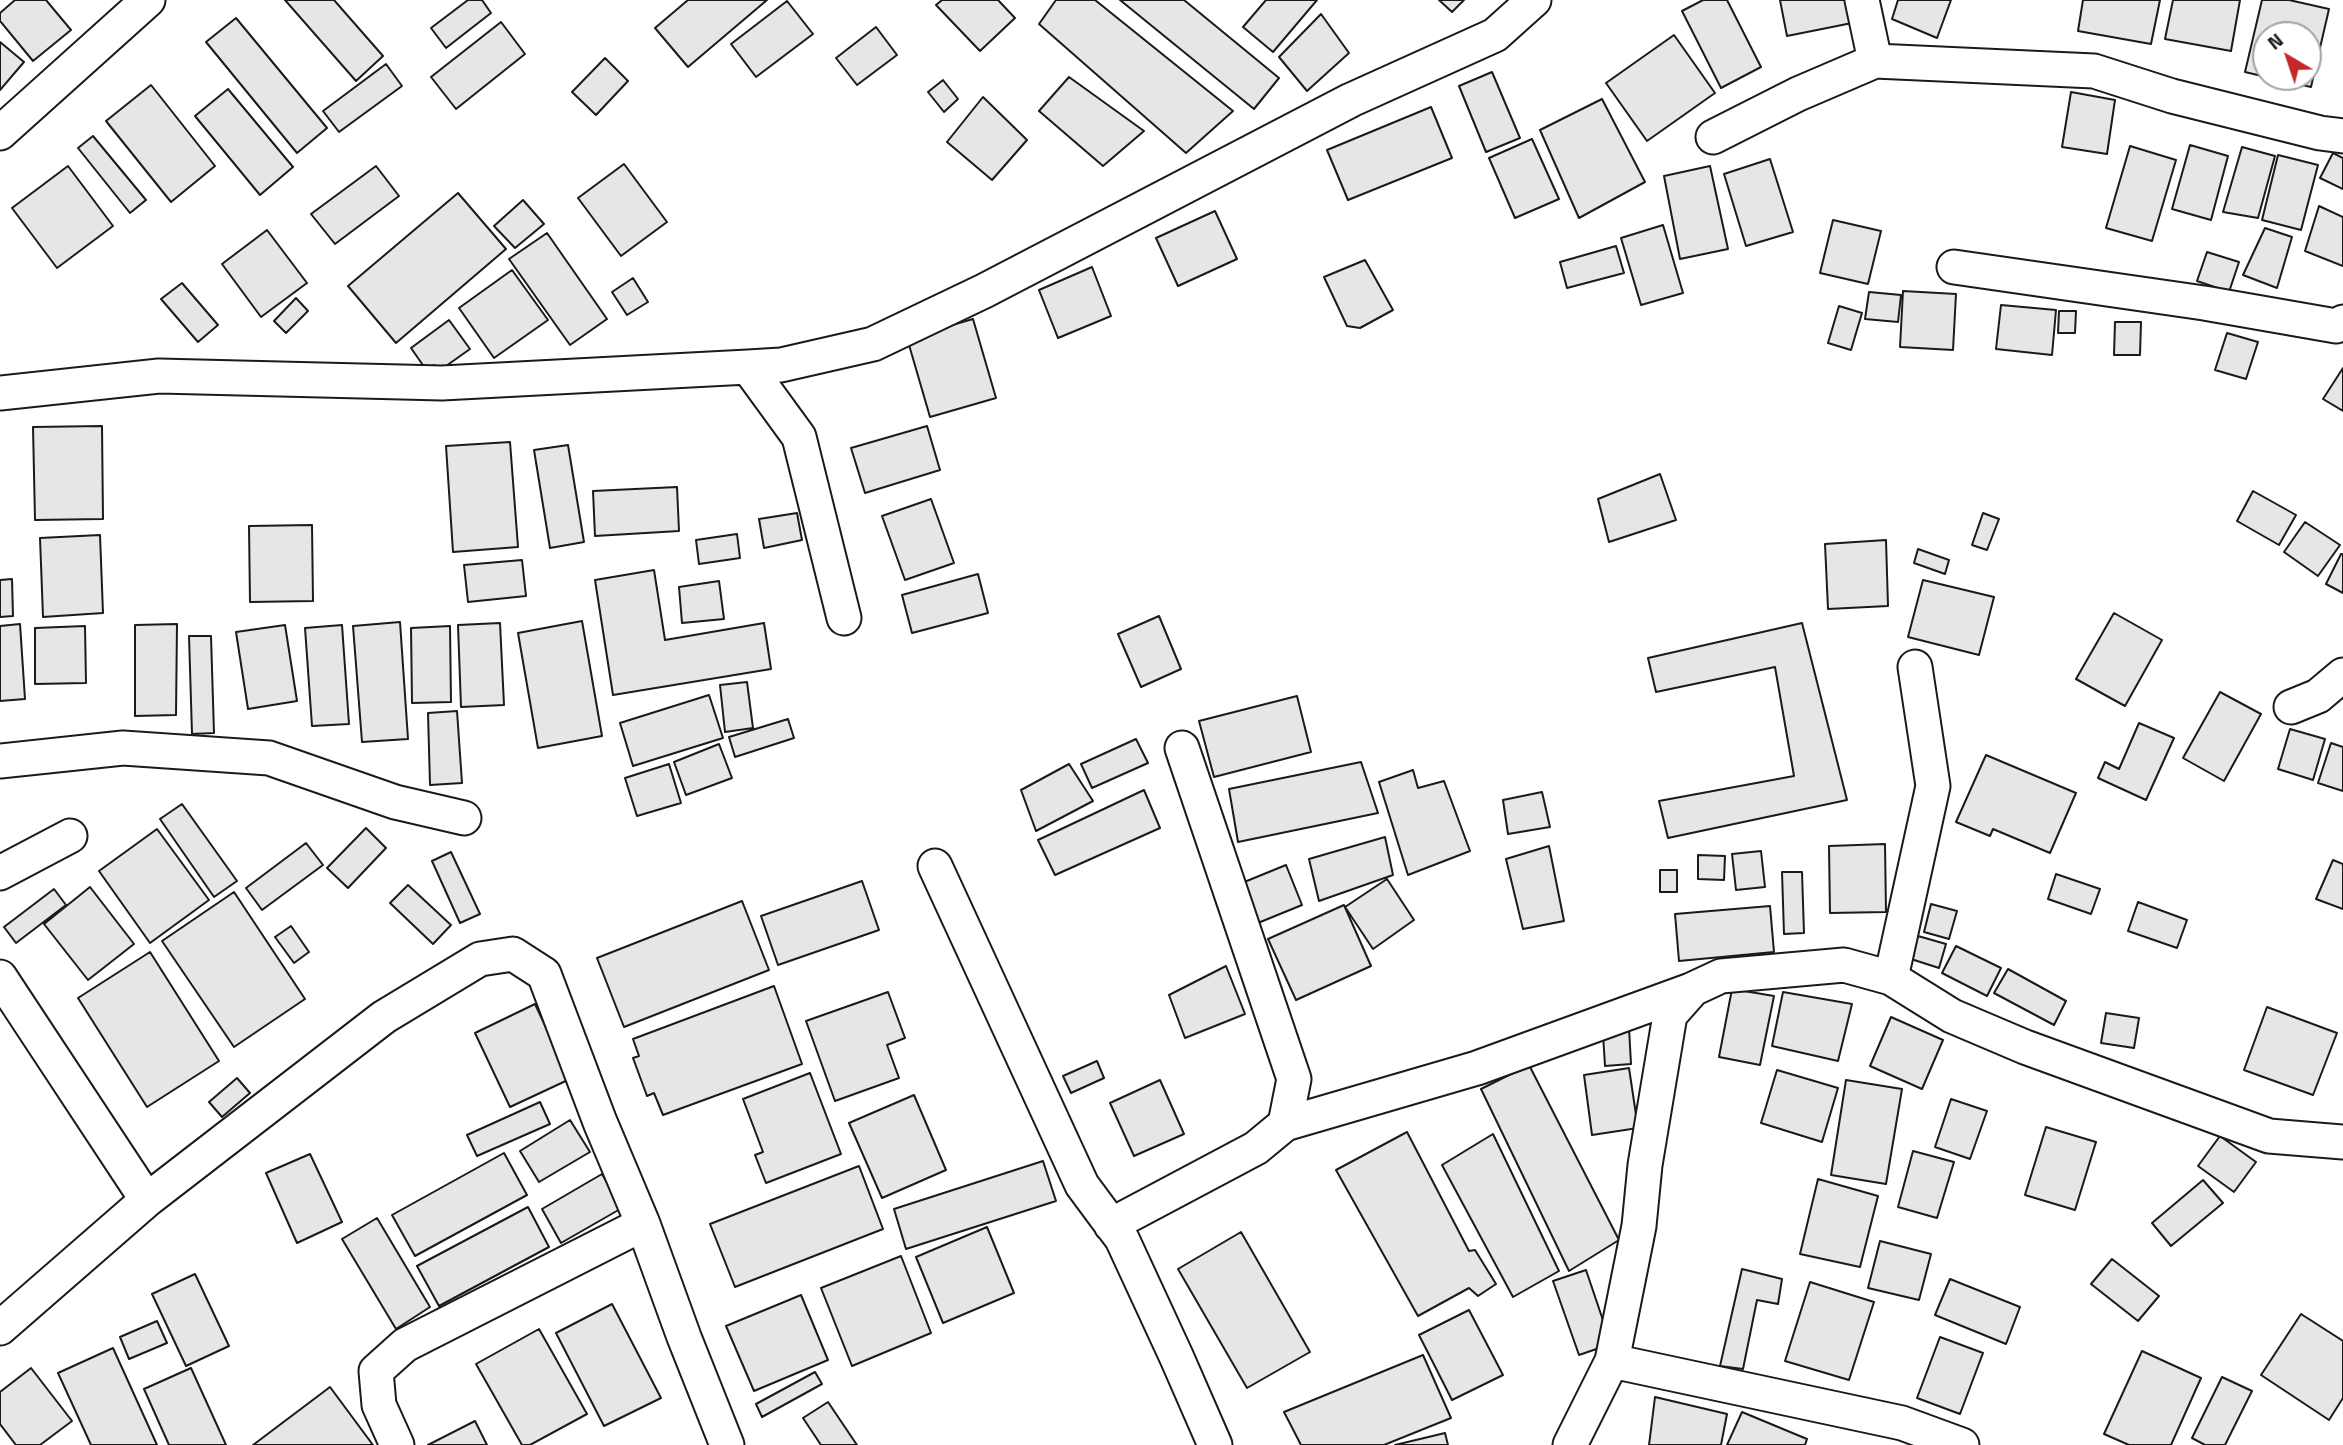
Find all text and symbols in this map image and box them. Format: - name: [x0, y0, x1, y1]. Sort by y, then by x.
- north arrow: [2252, 21, 2322, 91]
- text: N: [2260, 25, 2289, 56]

